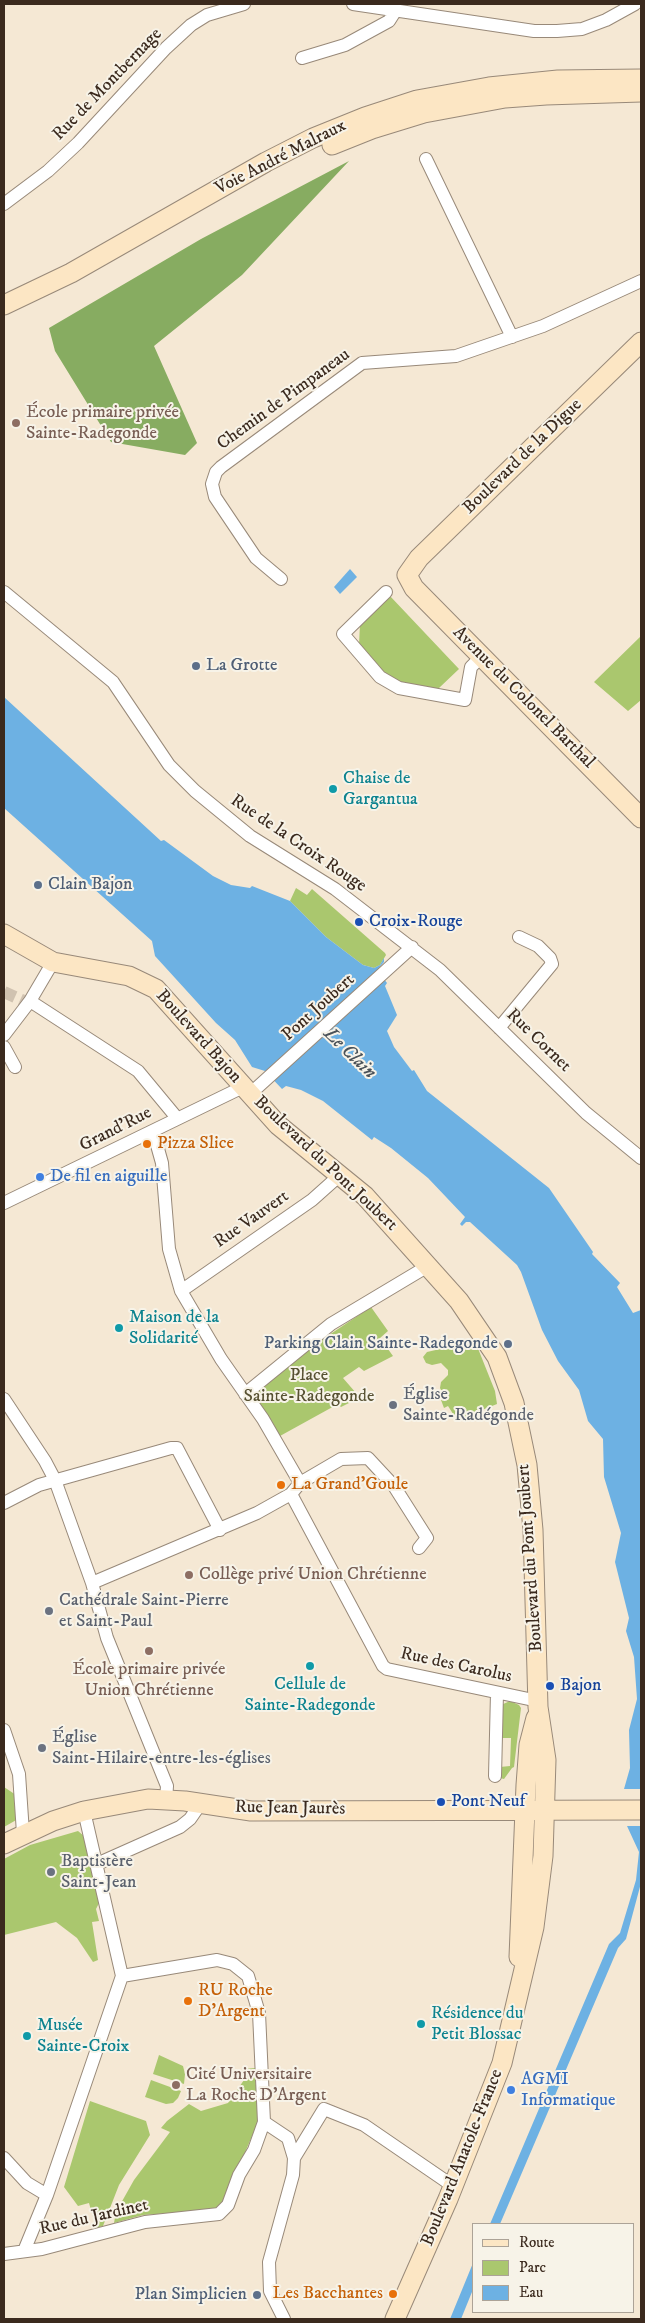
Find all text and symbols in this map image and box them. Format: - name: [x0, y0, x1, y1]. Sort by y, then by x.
- street label: Rue de Montbernage: [49, 24, 167, 146]
- street label: Voie André Malraux: [212, 116, 350, 200]
- street label: Chemin de Pimpaneau: [213, 345, 355, 455]
- street label: Boulevard de la Digue: [459, 395, 587, 519]
- place label: École primaire privée Sainte-Radegonde: [26, 402, 179, 444]
- marker: École primaire privée Sainte-Radegonde: [10, 417, 22, 429]
- street label: Avenue du Colonel Barthal: [447, 622, 599, 774]
- place label: La Grotte: [206, 655, 277, 677]
- marker: La Grotte: [190, 660, 202, 672]
- place label: Chaise de Gargantua: [343, 768, 418, 811]
- marker: Chaise de Gargantua: [327, 783, 339, 795]
- street label: Rue de la Croix Rouge: [226, 790, 370, 898]
- place label: Clain Bajon: [48, 874, 132, 896]
- marker: Clain Bajon: [32, 879, 44, 891]
- place label: Croix-Rouge: [369, 911, 463, 933]
- marker: Croix-Rouge: [353, 916, 365, 928]
- street label: Pont Joubert: [278, 970, 360, 1046]
- street label: Boulevard Bajon: [150, 986, 246, 1088]
- street label: Rue Cornet: [501, 1005, 575, 1077]
- water label: Le Clain: [318, 1024, 380, 1084]
- street label: Boulevard du Pont Joubert: [249, 1092, 401, 1236]
- street label: Grand'Rue: [76, 1103, 156, 1157]
- place label: Pizza Slice: [157, 1133, 234, 1155]
- marker: Pizza Slice: [141, 1138, 153, 1150]
- place label: De fil en aiguille: [50, 1166, 167, 1188]
- marker: De fil en aiguille: [34, 1171, 46, 1183]
- street label: Rue Vauvert: [210, 1186, 294, 1254]
- place label: Maison de la Solidarité: [129, 1307, 219, 1350]
- marker: Maison de la Solidarité: [113, 1322, 125, 1334]
- place label: Parking Clain Sainte-Radegonde: [264, 1333, 498, 1355]
- marker: Parking Clain Sainte-Radegonde: [502, 1338, 514, 1350]
- park label: Place Sainte-Radegonde: [244, 1365, 374, 1408]
- place label: Église Sainte-Radégonde: [403, 1384, 534, 1426]
- marker: Église Sainte-Radégonde: [387, 1399, 399, 1411]
- street label: Boulevard du Pont Joubert: [514, 1463, 548, 1653]
- place label: La Grand'Goule: [291, 1474, 408, 1496]
- marker: La Grand'Goule: [275, 1479, 287, 1491]
- place label: Collège privé Union Chrétienne: [199, 1564, 427, 1586]
- marker: Collège privé Union Chrétienne: [183, 1569, 195, 1581]
- place label: Cathédrale Saint-Pierre et Saint-Paul: [59, 1590, 229, 1632]
- marker: Cathédrale Saint-Pierre et Saint-Paul: [43, 1605, 55, 1617]
- street label: Rue des Carolus: [398, 1644, 514, 1688]
- marker: École primaire privée Union Chrétienne: [143, 1645, 155, 1657]
- place label: École primaire privée Union Chrétienne: [72, 1659, 226, 1702]
- marker: Cellule de Sainte-Radegonde: [304, 1660, 316, 1672]
- place label: Cellule de Sainte-Radegonde: [245, 1674, 375, 1716]
- place label: Bajon: [560, 1675, 602, 1697]
- marker: Bajon: [544, 1680, 556, 1692]
- place label: Église Saint-Hilaire-entre-les-églises: [52, 1727, 271, 1770]
- marker: Église Saint-Hilaire-entre-les-églises: [36, 1742, 48, 1754]
- place label: Pont Neuf: [451, 1791, 525, 1813]
- marker: Pont Neuf: [435, 1796, 447, 1808]
- street label: Rue Jean Jaurès: [235, 1797, 345, 1821]
- place label: Baptistère Saint-Jean: [61, 1851, 136, 1894]
- marker: Baptistère Saint-Jean: [45, 1866, 57, 1878]
- place label: RU Roche D'Argent: [198, 1980, 273, 2022]
- marker: RU Roche D'Argent: [182, 1995, 194, 2007]
- place label: Résidence du Petit Blossac: [431, 2003, 524, 2046]
- place label: Musée Sainte-Croix: [37, 2015, 129, 2058]
- marker: Résidence du Petit Blossac: [415, 2018, 427, 2030]
- marker: Musée Sainte-Croix: [21, 2030, 33, 2042]
- place label: Cité Universitaire La Roche D'Argent: [186, 2064, 326, 2106]
- street label: Boulevard Anatole-France: [418, 2066, 508, 2250]
- place label: AGMI Informatique: [521, 2069, 615, 2112]
- marker: Cité Universitaire La Roche D'Argent: [170, 2079, 182, 2091]
- marker: AGMI Informatique: [505, 2084, 517, 2096]
- street label: Rue du Jardinet: [38, 2195, 150, 2241]
- legend: [472, 2223, 635, 2313]
- text: Route: [519, 2233, 554, 2252]
- text: Parc: [519, 2258, 546, 2277]
- place label: Les Bacchantes: [273, 2283, 383, 2305]
- text: Eau: [519, 2283, 543, 2302]
- place label: Plan Simplicien: [134, 2284, 247, 2306]
- marker: Les Bacchantes: [387, 2288, 399, 2300]
- marker: Plan Simplicien: [251, 2289, 263, 2301]

